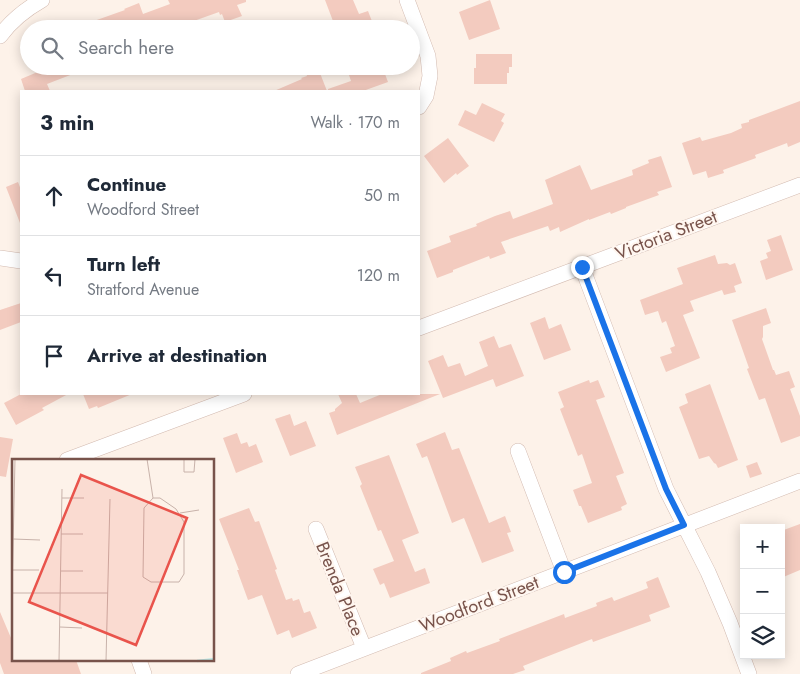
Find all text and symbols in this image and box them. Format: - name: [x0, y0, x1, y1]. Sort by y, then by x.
- search box: [20, 20, 420, 75]
- icon: search: [38, 34, 66, 62]
- text: Search here: [78, 34, 174, 61]
- text: 3 min: [40, 108, 94, 138]
- text: Walk · 170 m: [310, 111, 400, 134]
- text: Continue: [87, 171, 166, 198]
- icon: ahead: [40, 182, 68, 210]
- text: 50 m: [364, 184, 400, 207]
- text: Woodford Street: [87, 198, 199, 221]
- street label: Victoria Street: [611, 203, 721, 266]
- text: Turn left: [87, 251, 160, 278]
- route end: [571, 256, 594, 279]
- icon: left: [40, 262, 68, 290]
- text: 120 m: [357, 264, 400, 287]
- text: Stratford Avenue: [87, 278, 199, 301]
- icon: arrive: [40, 342, 68, 370]
- text: Arrive at destination: [87, 342, 267, 369]
- inset map: [12, 459, 215, 662]
- map controls: [740, 524, 785, 659]
- button: +: [740, 524, 785, 569]
- street label: Brenda Place: [309, 538, 371, 640]
- route start: [553, 561, 576, 584]
- street label: Woodford Street: [415, 569, 543, 639]
- button: −: [740, 569, 785, 614]
- button: layers: [740, 614, 785, 659]

